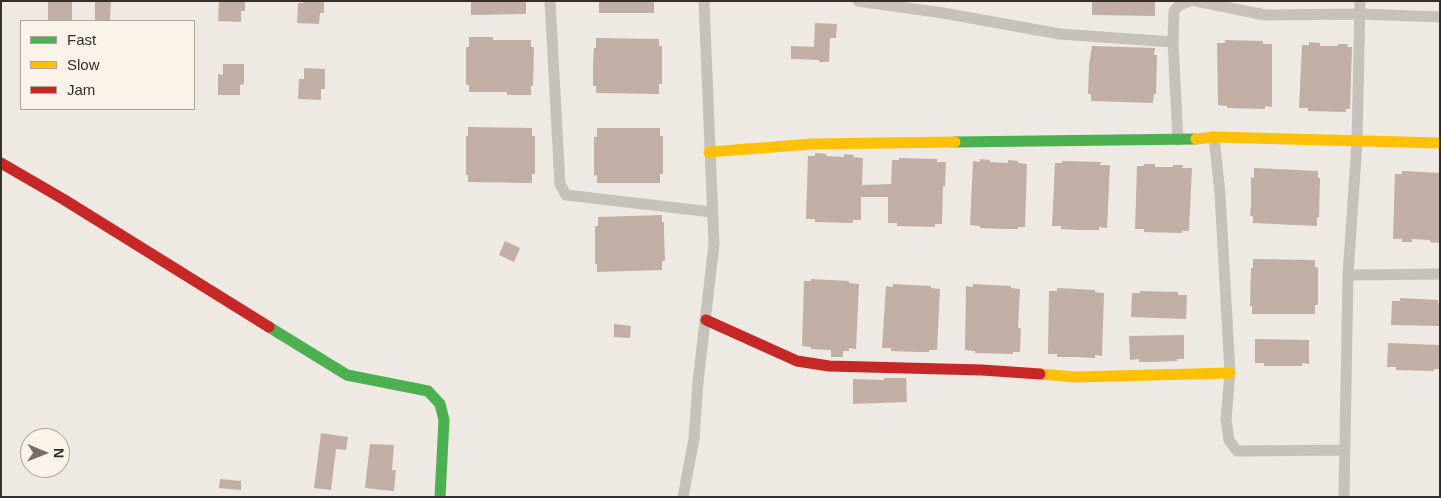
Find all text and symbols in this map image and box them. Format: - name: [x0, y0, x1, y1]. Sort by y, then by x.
- legend: [20, 20, 195, 110]
- text: Fast: [67, 31, 96, 48]
- text: Slow: [67, 56, 100, 73]
- text: Jam: [67, 81, 95, 98]
- north arrow: [20, 428, 70, 478]
- text: N: [51, 448, 67, 458]

